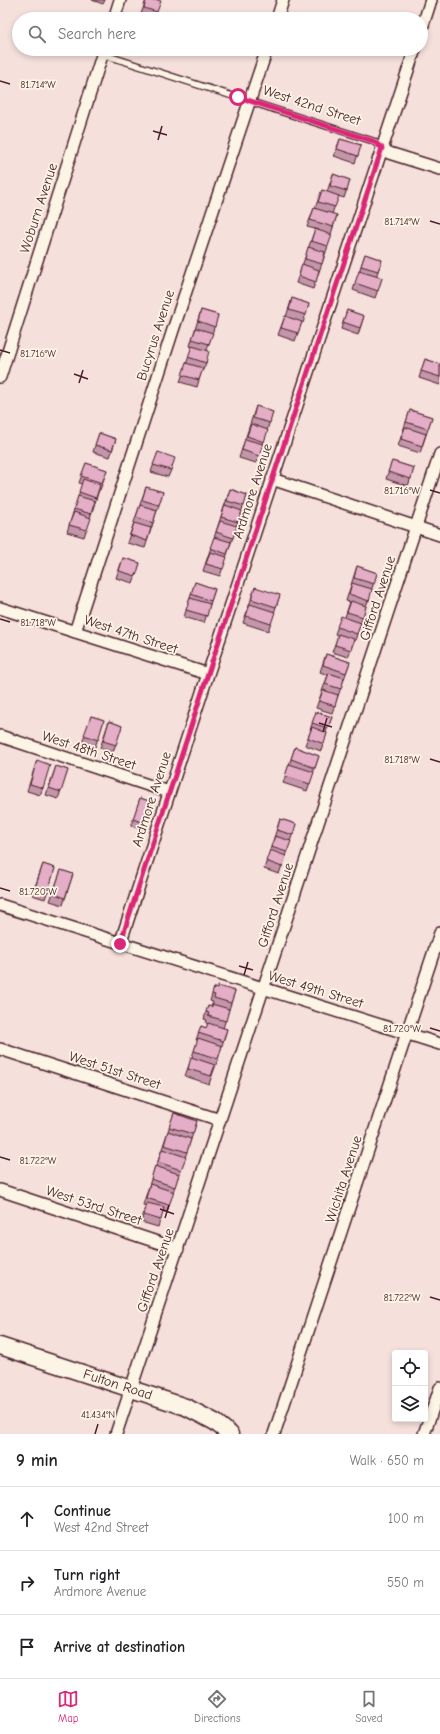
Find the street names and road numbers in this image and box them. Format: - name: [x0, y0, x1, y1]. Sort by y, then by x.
- street label: West 42nd Street: [261, 82, 364, 130]
- street label: Woburn Avenue: [16, 161, 61, 256]
- street label: Bucyrus Avenue: [133, 288, 178, 383]
- street label: Ardmore Avenue: [229, 441, 276, 541]
- street label: Gifford Avenue: [356, 554, 399, 643]
- street label: West 47th Street: [82, 611, 181, 658]
- street label: West 48th Street: [40, 727, 139, 774]
- street label: Ardmore Avenue: [128, 749, 175, 849]
- street label: Gifford Avenue: [254, 861, 297, 950]
- street label: West 49th Street: [266, 967, 366, 1012]
- street label: West 51st Street: [67, 1048, 164, 1094]
- street label: Wichita Avenue: [321, 1133, 366, 1225]
- street label: West 53rd Street: [44, 1182, 145, 1229]
- street label: Gifford Avenue: [133, 1226, 178, 1315]
- street label: Fulton Road: [81, 1365, 155, 1404]

